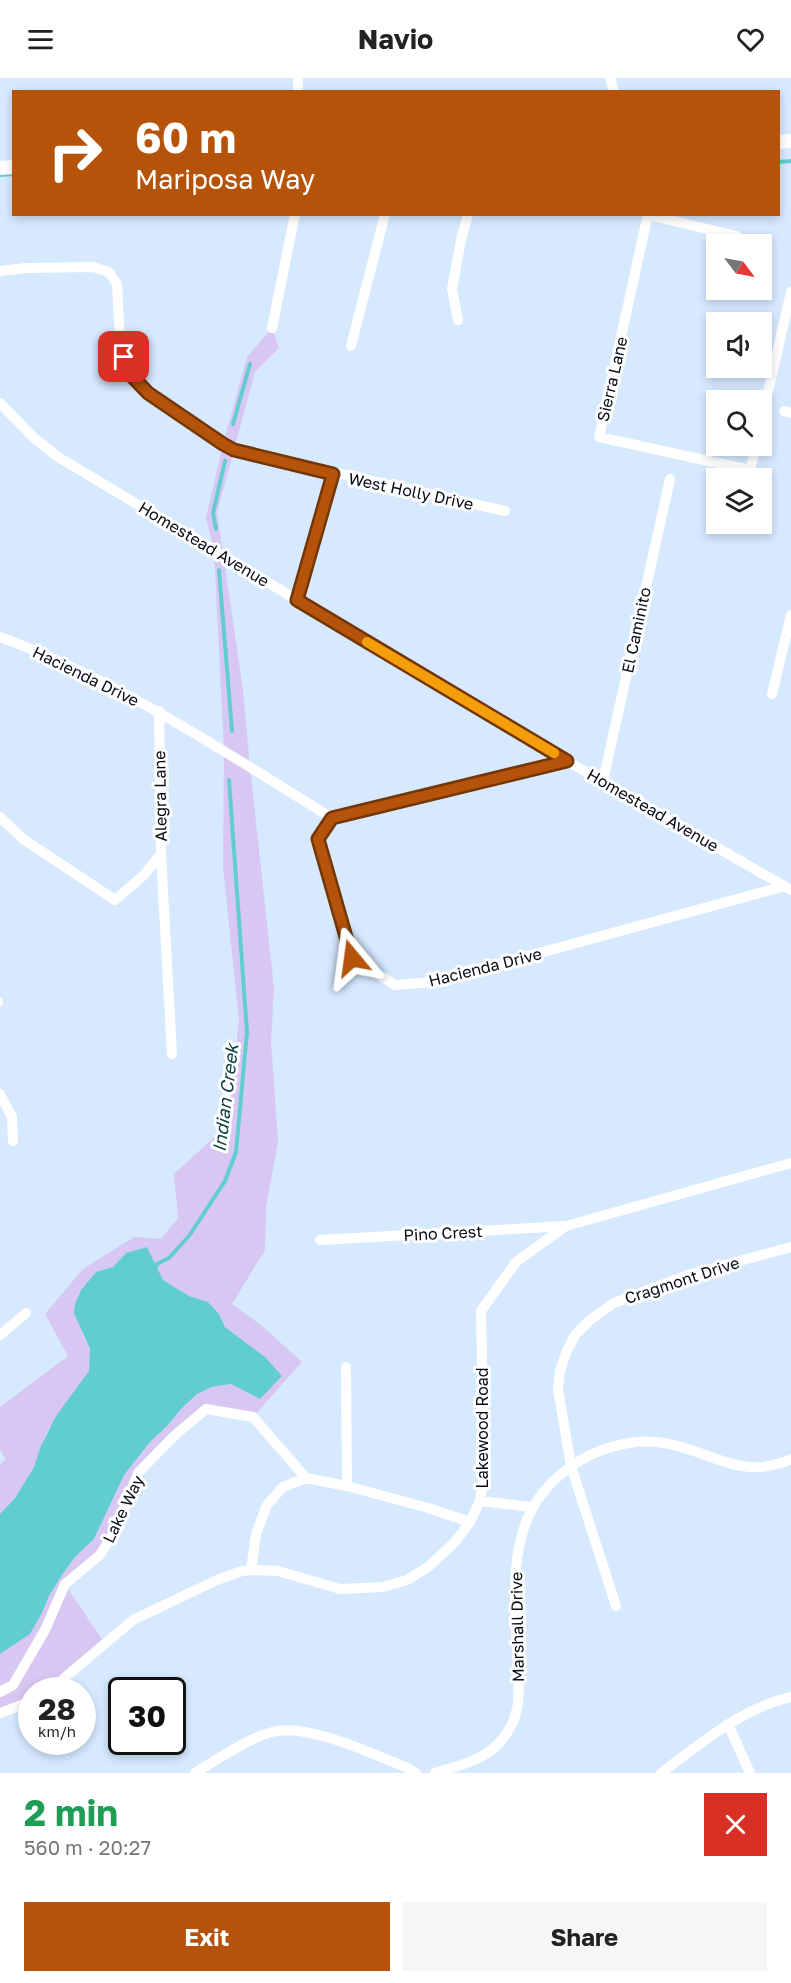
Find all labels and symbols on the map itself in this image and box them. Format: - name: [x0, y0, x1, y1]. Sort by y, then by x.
- north arrow: [706, 234, 772, 300]
- pin: [98, 331, 149, 382]
- street label: Sierra Lane: [593, 335, 631, 423]
- street label: West Holly Drive: [347, 468, 475, 514]
- street label: Homestead Avenue: [135, 497, 273, 591]
- street label: El Caminito: [617, 585, 655, 675]
- street label: Hacienda Drive: [30, 642, 142, 710]
- street label: Alegra Lane: [149, 750, 171, 842]
- street label: Homestead Avenue: [584, 764, 722, 856]
- position arrow: [320, 926, 384, 990]
- street label: Hacienda Drive: [426, 943, 544, 991]
- water label: Indian Creek: [207, 1041, 243, 1153]
- street label: Pino Crest: [403, 1221, 483, 1245]
- street label: Cragmont Drive: [622, 1252, 742, 1308]
- street label: Lakewood Road: [472, 1367, 492, 1489]
- street label: Lake Way: [98, 1472, 148, 1546]
- street label: Marshall Drive: [506, 1572, 528, 1682]
- speed limit sign: 30: [108, 1677, 186, 1755]

